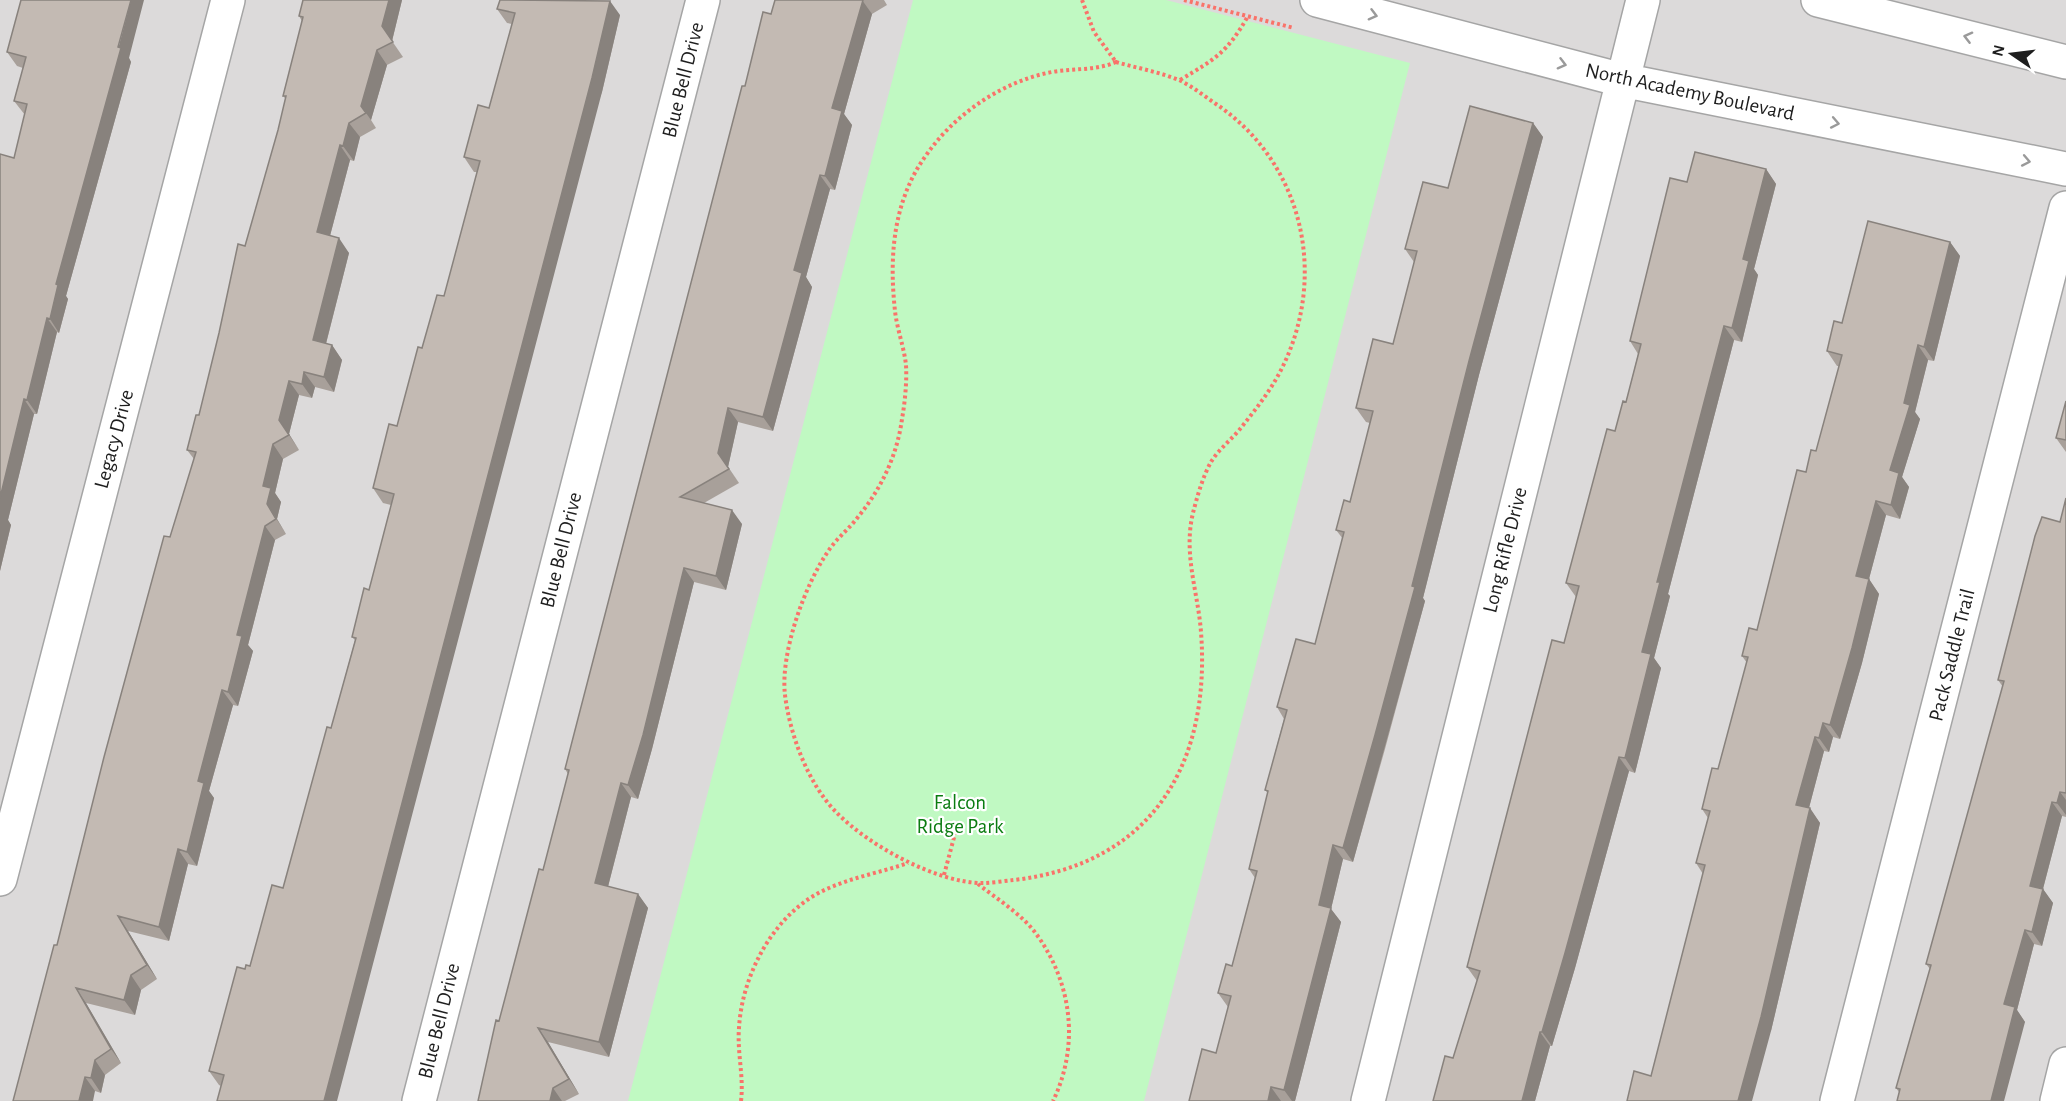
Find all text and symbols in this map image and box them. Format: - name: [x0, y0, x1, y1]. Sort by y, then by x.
- one-way arrow: [1367, 8, 1378, 20]
- street label: Blue Bell Drive: [658, 20, 708, 140]
- north arrow: [1982, 24, 2042, 84]
- one-way arrow: [1964, 32, 1974, 45]
- text: N: [1989, 43, 2008, 58]
- one-way arrow: [1557, 57, 1567, 70]
- street label: North Academy Boulevard: [1584, 60, 1797, 124]
- one-way arrow: [1829, 116, 1839, 129]
- one-way arrow: [2020, 154, 2030, 167]
- street label: Legacy Drive: [91, 387, 137, 491]
- street label: Long Rifle Drive: [1479, 485, 1531, 615]
- street label: Blue Bell Drive: [536, 490, 586, 610]
- street label: Pack Saddle Trail: [1925, 587, 1979, 723]
- park label: Falcon Ridge Park: [916, 792, 1004, 837]
- street label: Blue Bell Drive: [414, 961, 464, 1081]

